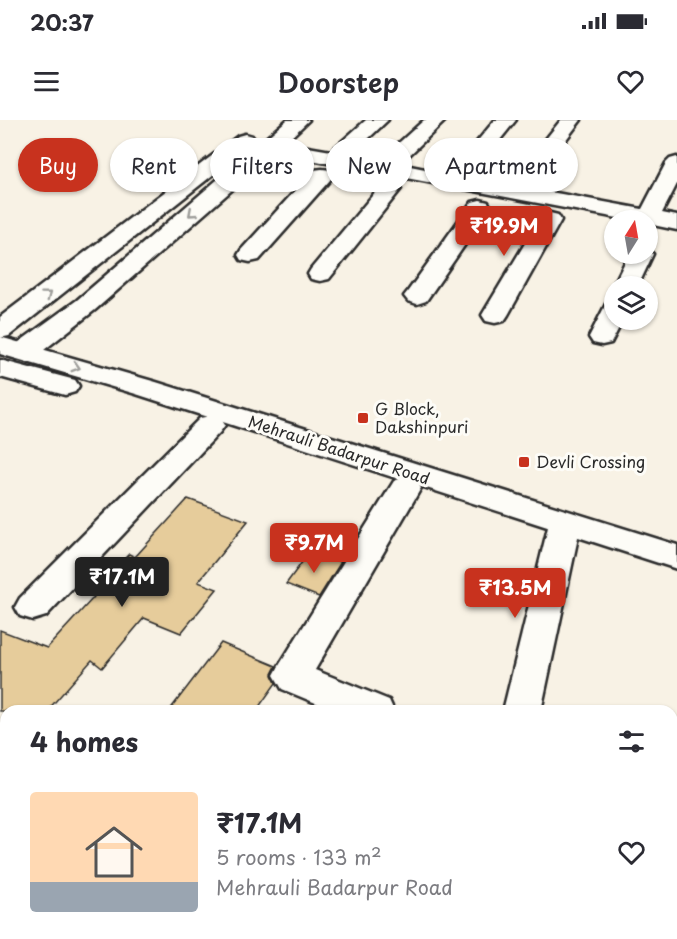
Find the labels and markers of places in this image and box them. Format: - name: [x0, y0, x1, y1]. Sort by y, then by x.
- pin: ₹19.9M: [455, 206, 553, 257]
- place label: G Block, Dakshinpuri: [375, 396, 469, 438]
- marker: G Block, Dakshinpuri: [356, 411, 370, 425]
- place label: Devli Crossing: [536, 449, 645, 473]
- marker: Devli Crossing: [517, 455, 531, 469]
- pin: ₹9.7M: [272, 523, 356, 574]
- pin: ₹17.1M: [73, 557, 171, 608]
- pin: ₹13.5M: [466, 568, 564, 619]

